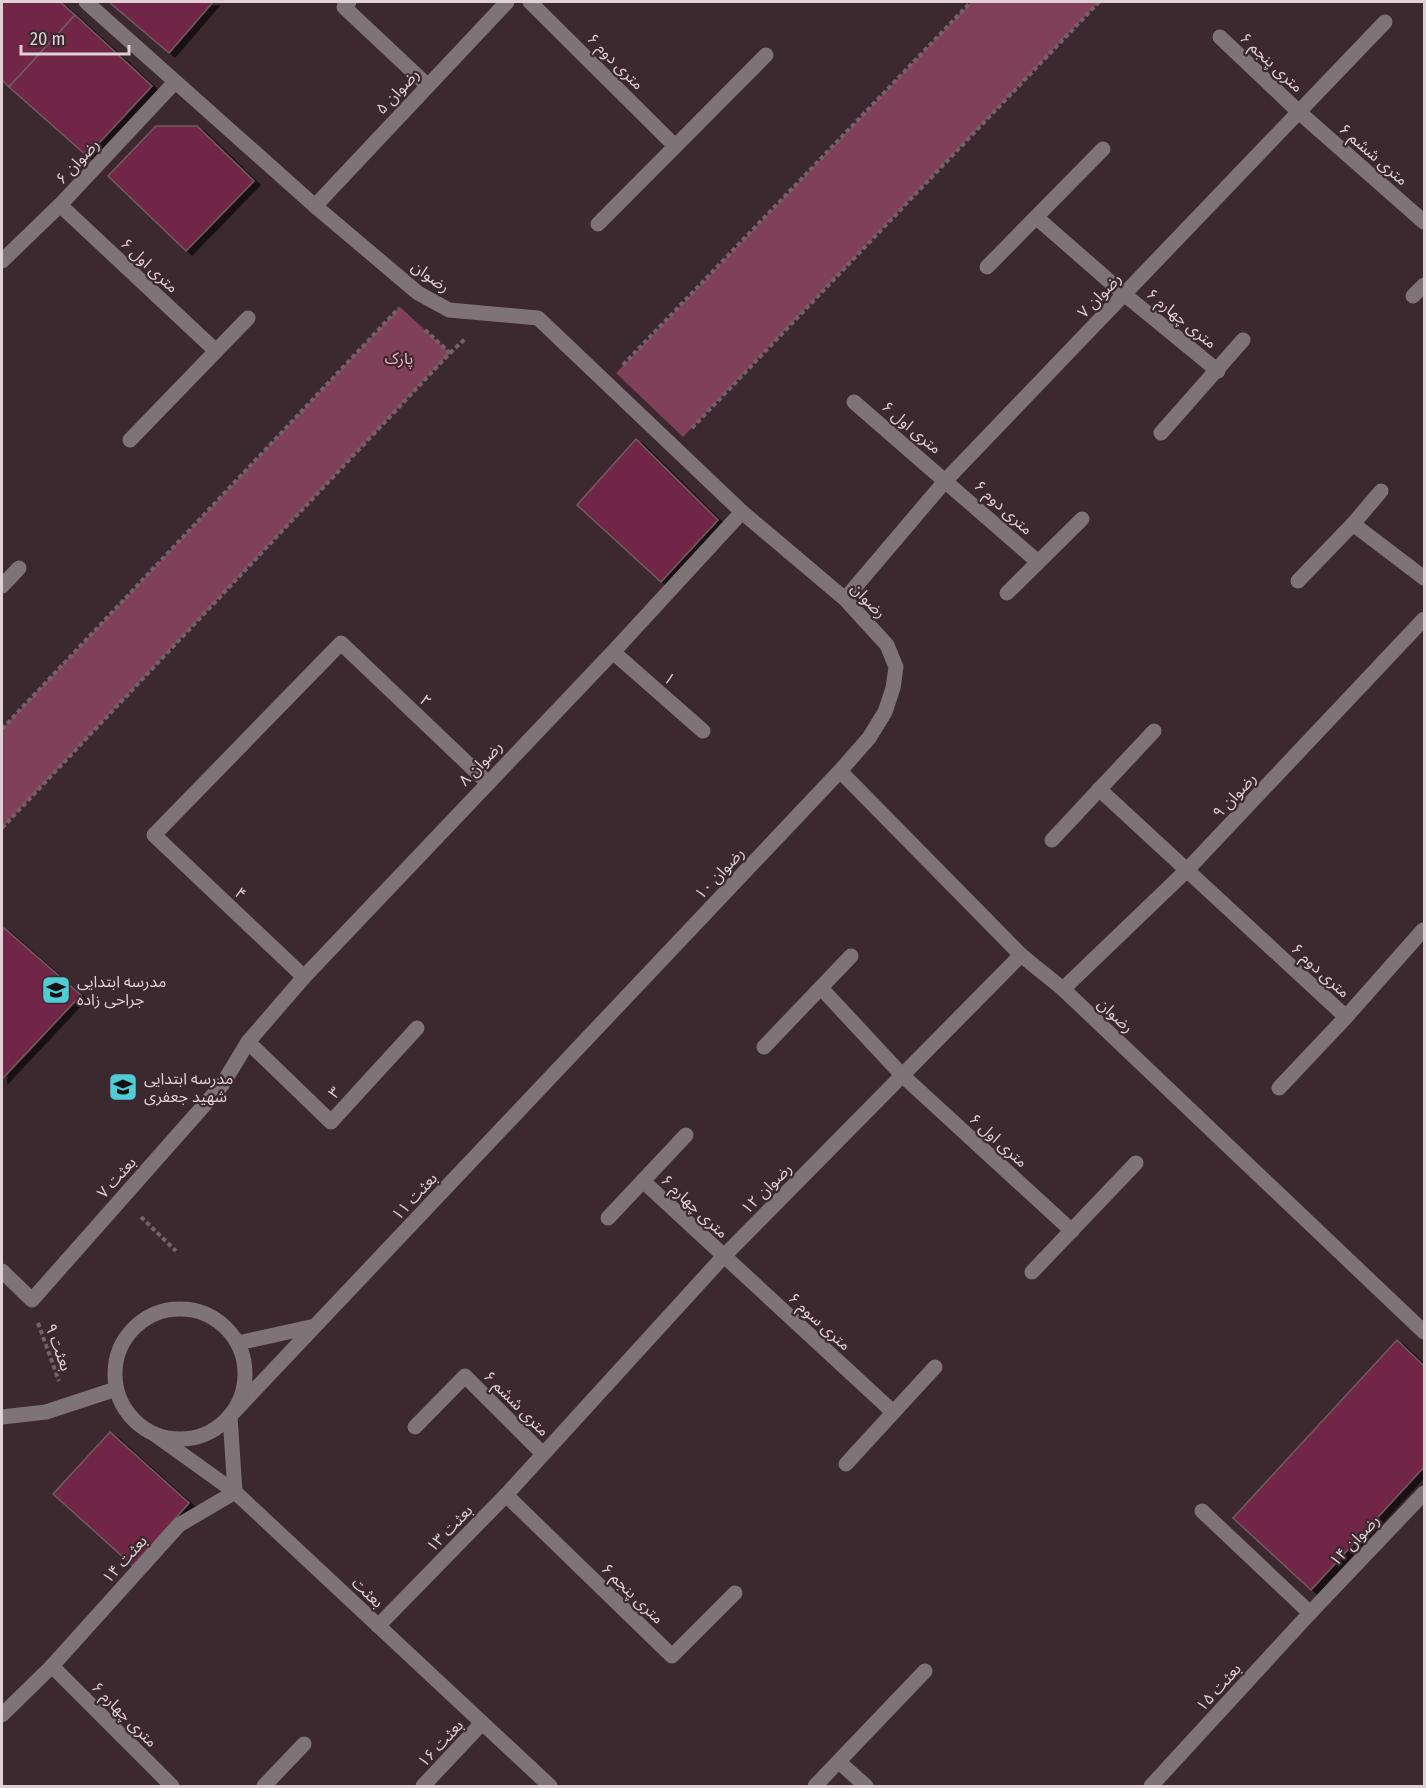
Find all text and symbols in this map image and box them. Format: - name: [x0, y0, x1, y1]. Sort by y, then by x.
- scale bar: [21, 18, 129, 56]
- text: 20 m: [30, 28, 65, 50]
- street label: ۶ متری پنجم: [1234, 28, 1307, 98]
- street label: ۶ متری دوم: [581, 29, 648, 96]
- street label: رضوان ۵: [372, 65, 423, 118]
- street label: ۶ متری ششم: [1334, 119, 1412, 192]
- street label: رضوان ۶: [52, 135, 103, 188]
- street label: ۶ متری اول: [116, 234, 182, 297]
- street label: رضوان: [408, 257, 453, 296]
- street label: رضوان ۷: [1073, 269, 1125, 322]
- street label: ۶ متری چهارم: [1141, 284, 1221, 355]
- park label: پارک: [385, 349, 413, 369]
- street label: ۶ متری اول: [877, 397, 945, 458]
- street label: ۶ متری دوم: [969, 476, 1037, 541]
- street label: رضوان: [847, 579, 890, 622]
- street label: ۱: [660, 668, 679, 688]
- street label: ۲: [416, 690, 436, 710]
- street label: رضوان ۸: [454, 737, 506, 790]
- street label: رضوان ۹: [1209, 769, 1260, 822]
- street label: رضوان ۱۰: [691, 843, 748, 903]
- street label: ۴: [231, 883, 250, 903]
- street label: ۶ متری دوم: [1286, 939, 1354, 1004]
- place label: مدرسه ابتدایی جراحی زاده: [77, 972, 166, 1009]
- school or university icon: مدرسه ابتدایی جراحی زاده: [40, 974, 72, 1006]
- street label: رضوان: [1094, 994, 1138, 1037]
- place label: مدرسه ابتدایی شهید جعفری: [144, 1069, 233, 1106]
- school or university icon: مدرسه ابتدایی شهید جعفری: [107, 1071, 139, 1103]
- street label: ۳: [324, 1083, 344, 1102]
- street label: ۶ متری اول: [965, 1109, 1032, 1172]
- street label: بعثت ۷: [93, 1153, 140, 1202]
- street label: رضوان ۱۲: [737, 1159, 796, 1218]
- street label: بعثت ۱۱: [388, 1169, 441, 1224]
- street label: ۶ متری چهارم: [655, 1171, 732, 1244]
- street label: ۶ متری سوم: [783, 1288, 855, 1357]
- street label: بعثت ۹: [41, 1321, 76, 1373]
- street label: ۶ متری ششم: [478, 1367, 553, 1442]
- street label: بعثت ۱۳: [422, 1501, 476, 1556]
- street label: رضوان ۱۴: [1325, 1511, 1384, 1570]
- street label: بعثت ۱۴: [98, 1531, 151, 1587]
- street label: ۶ متری پنجم: [596, 1559, 668, 1630]
- street label: بعثت: [348, 1573, 387, 1612]
- street label: بعثت ۱۵: [1192, 1659, 1245, 1715]
- street label: ۶ متری چهارم: [86, 1678, 161, 1753]
- street label: بعثت ۱۶: [414, 1716, 467, 1771]

